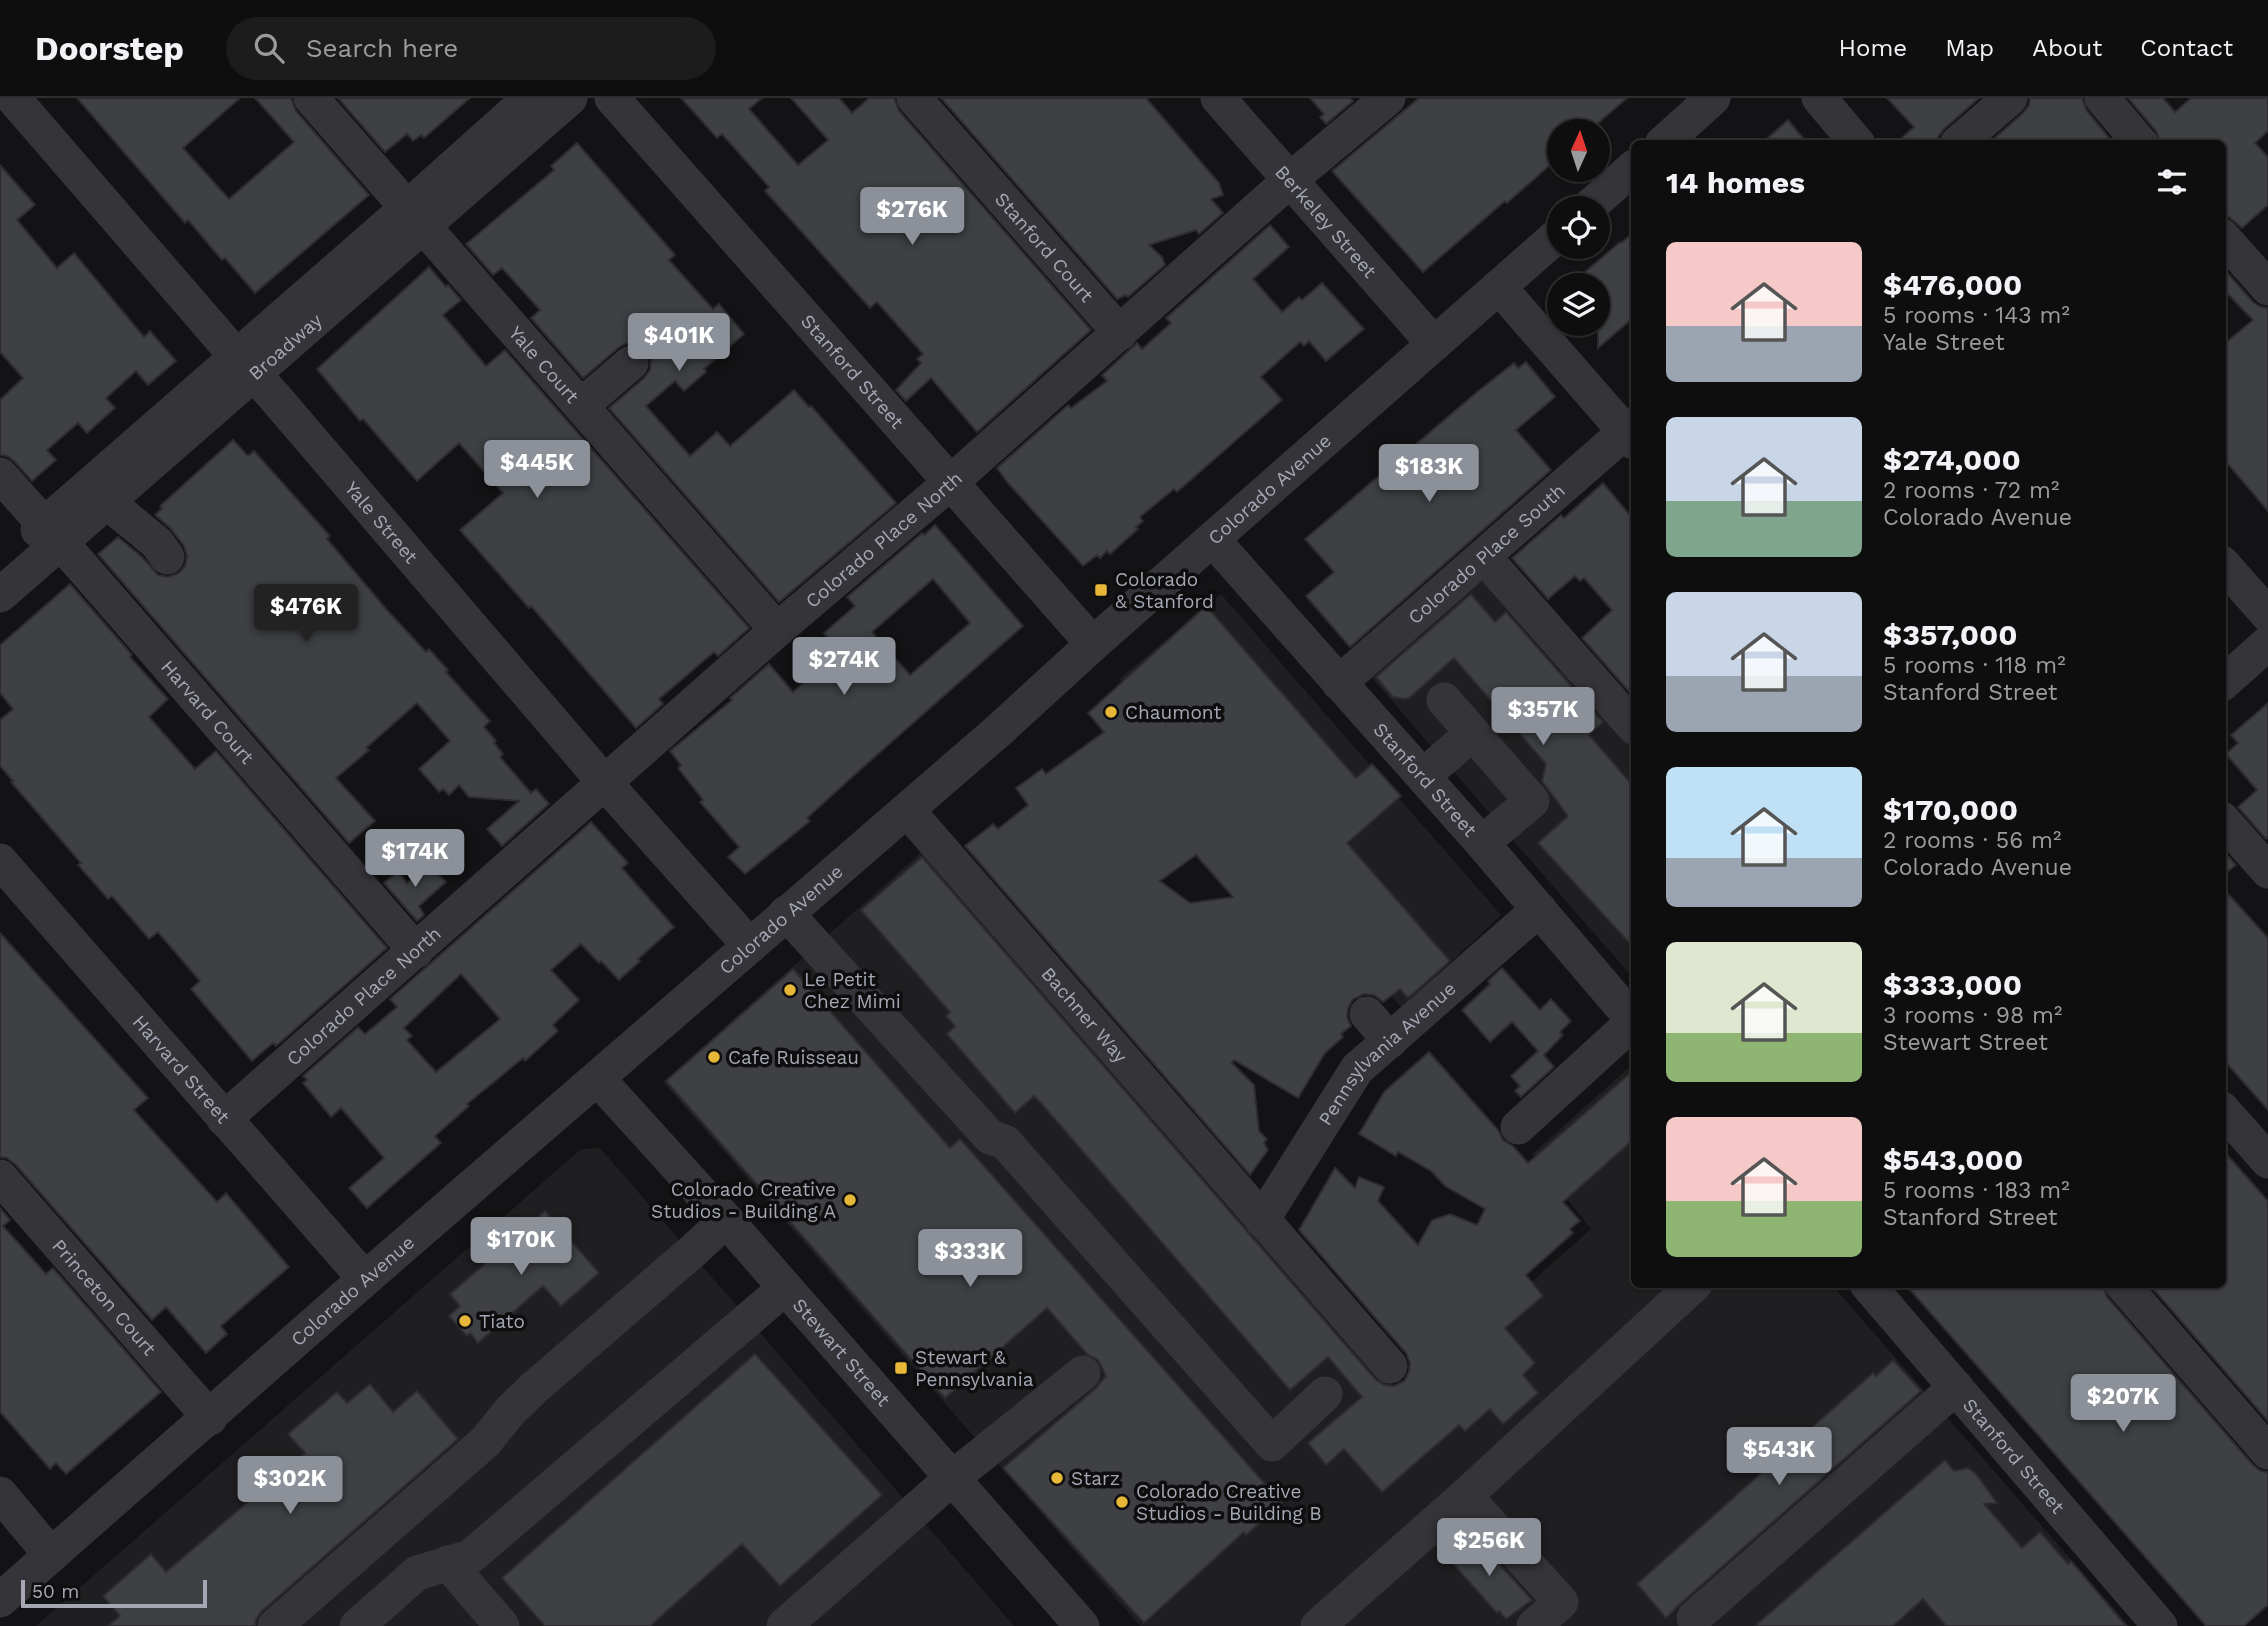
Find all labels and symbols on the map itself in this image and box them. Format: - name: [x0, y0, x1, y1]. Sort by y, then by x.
- north arrow: [1547, 119, 1610, 182]
- street label: Berkeley Street: [1271, 160, 1382, 282]
- street label: Stanford Court: [990, 187, 1099, 307]
- pin: $276K: [863, 188, 961, 247]
- street label: Broadway: [244, 308, 326, 385]
- street label: Stanford Street: [796, 309, 909, 433]
- pin: $401K: [630, 314, 728, 373]
- street label: Yale Court: [504, 321, 584, 407]
- street label: Colorado Avenue: [1203, 429, 1336, 549]
- pin: $445K: [488, 440, 586, 500]
- pin: $183K: [1380, 444, 1478, 504]
- street label: Colorado Place North: [801, 466, 966, 612]
- street label: Yale Street: [340, 476, 423, 568]
- street label: Colorado Place South: [1403, 479, 1569, 629]
- place label: Colorado & Stanford: [1115, 568, 1214, 613]
- marker: Colorado & Stanford: [1093, 582, 1109, 598]
- pin: $476K: [257, 584, 355, 644]
- pin: $274K: [795, 638, 893, 697]
- street label: Harvard Court: [157, 655, 259, 768]
- pin: $357K: [1494, 688, 1592, 747]
- place label: Chaumont: [1125, 701, 1221, 724]
- marker: Chaumont: [1103, 704, 1119, 720]
- street label: Stanford Street: [1369, 718, 1482, 841]
- pin: $174K: [366, 830, 464, 889]
- street label: Colorado Avenue: [714, 859, 847, 979]
- street label: Colorado Place North: [281, 922, 445, 1070]
- street label: Bachner Way: [1037, 962, 1133, 1067]
- place label: Le Petit Chez Mimi: [804, 968, 901, 1013]
- street label: Pennsylvania Avenue: [1313, 976, 1460, 1129]
- marker: Le Petit Chez Mimi: [782, 982, 798, 998]
- street label: Harvard Street: [128, 1010, 235, 1128]
- place label: Cafe Ruisseau: [728, 1046, 859, 1069]
- marker: Cafe Ruisseau: [706, 1049, 722, 1065]
- place label: Colorado Creative Studios - Building A: [651, 1178, 836, 1223]
- marker: Colorado Creative Studios - Building A: [842, 1192, 858, 1208]
- pin: $170K: [472, 1218, 570, 1277]
- street label: Colorado Avenue: [286, 1230, 419, 1351]
- pin: $333K: [921, 1230, 1019, 1289]
- street label: Princeton Court: [48, 1234, 161, 1360]
- street label: Stewart Street: [788, 1293, 895, 1411]
- place label: Tiato: [479, 1310, 525, 1333]
- marker: Tiato: [457, 1313, 473, 1329]
- place label: Stewart & Pennsylvania: [915, 1346, 1034, 1391]
- marker: Stewart & Pennsylvania: [893, 1360, 909, 1376]
- pin: $207K: [2074, 1374, 2172, 1434]
- street label: Stanford Street: [1958, 1393, 2070, 1518]
- pin: $543K: [1730, 1428, 1828, 1487]
- pin: $302K: [241, 1456, 339, 1516]
- place label: Starz: [1071, 1467, 1120, 1490]
- marker: Starz: [1049, 1470, 1065, 1486]
- place label: Colorado Creative Studios - Building B: [1136, 1480, 1322, 1525]
- marker: Colorado Creative Studios - Building B: [1114, 1494, 1130, 1510]
- pin: $256K: [1440, 1518, 1538, 1578]
- scale bar: [21, 1577, 206, 1609]

